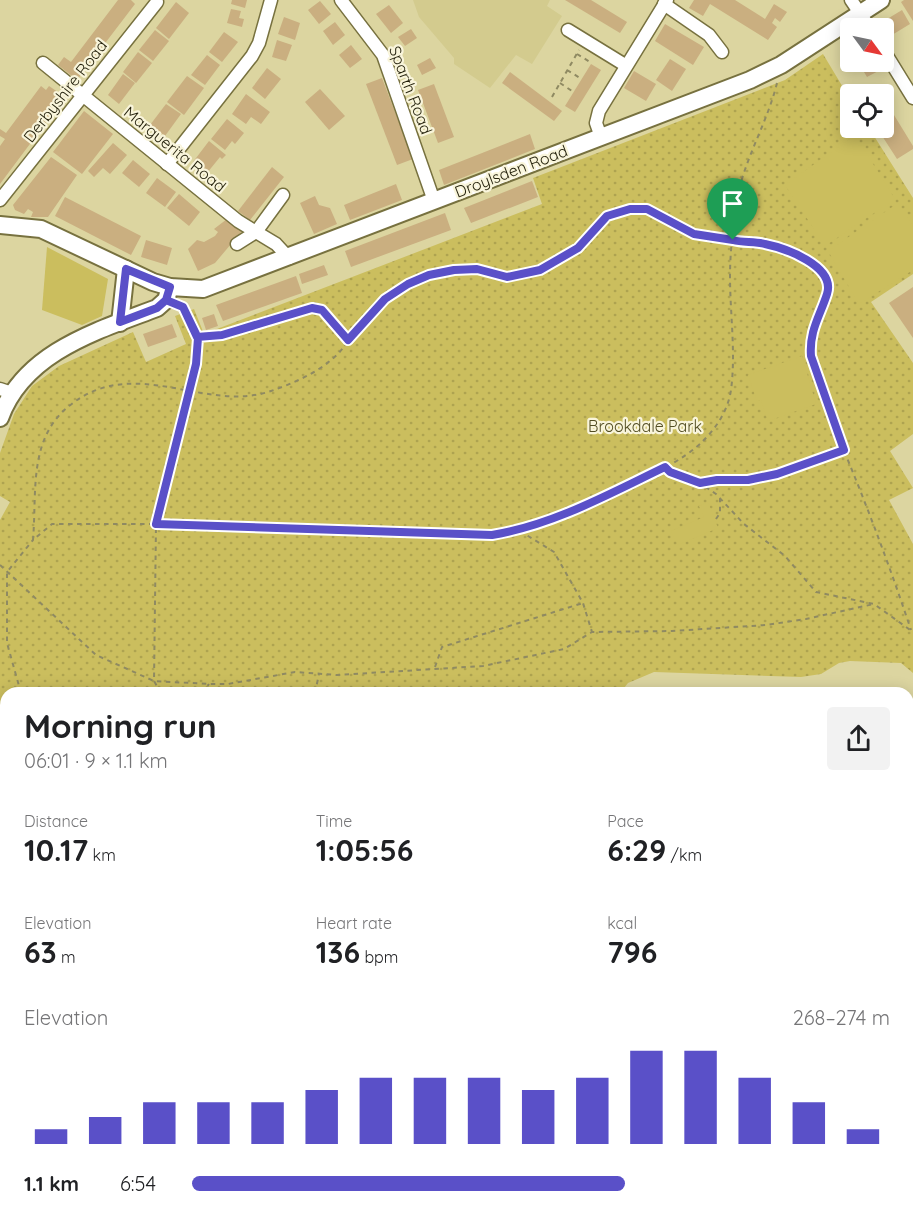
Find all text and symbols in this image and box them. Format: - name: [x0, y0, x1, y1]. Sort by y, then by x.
- north arrow: [840, 18, 894, 72]
- map controls: [840, 18, 894, 138]
- street label: Derbyshire Road: [19, 36, 111, 146]
- street label: Sparth Road: [385, 43, 437, 137]
- button: locate: [840, 84, 894, 138]
- street label: Marguerita Road: [120, 102, 230, 196]
- street label: Droylsden Road: [452, 140, 570, 202]
- pin: [707, 178, 758, 240]
- icon: arrive: [716, 187, 749, 220]
- park label: Brookdale Park: [588, 416, 702, 436]
- text: Morning run: [24, 705, 217, 746]
- button: share: [827, 707, 890, 770]
- text: 06:01 · 9 × 1.1 km: [24, 748, 168, 773]
- text: Distance: [24, 811, 88, 831]
- text: Time: [316, 811, 352, 831]
- text: Pace: [607, 811, 644, 831]
- text: 10.17: [24, 831, 88, 869]
- text: 1:05:56: [316, 831, 413, 869]
- text: 6:29: [607, 831, 666, 869]
- text: km: [88, 845, 116, 865]
- text: /km: [666, 845, 702, 865]
- text: Elevation: [24, 913, 91, 933]
- text: Heart rate: [316, 913, 392, 933]
- text: kcal: [607, 913, 637, 933]
- text: 63: [24, 933, 57, 971]
- text: 136: [316, 933, 360, 971]
- text: 796: [607, 933, 657, 971]
- text: m: [57, 947, 76, 967]
- text: bpm: [360, 947, 398, 967]
- text: Elevation: [24, 1005, 108, 1030]
- text: 268–274 m: [793, 1005, 890, 1030]
- text: 1.1 km: [24, 1171, 79, 1196]
- text: 6:54: [120, 1171, 156, 1196]

